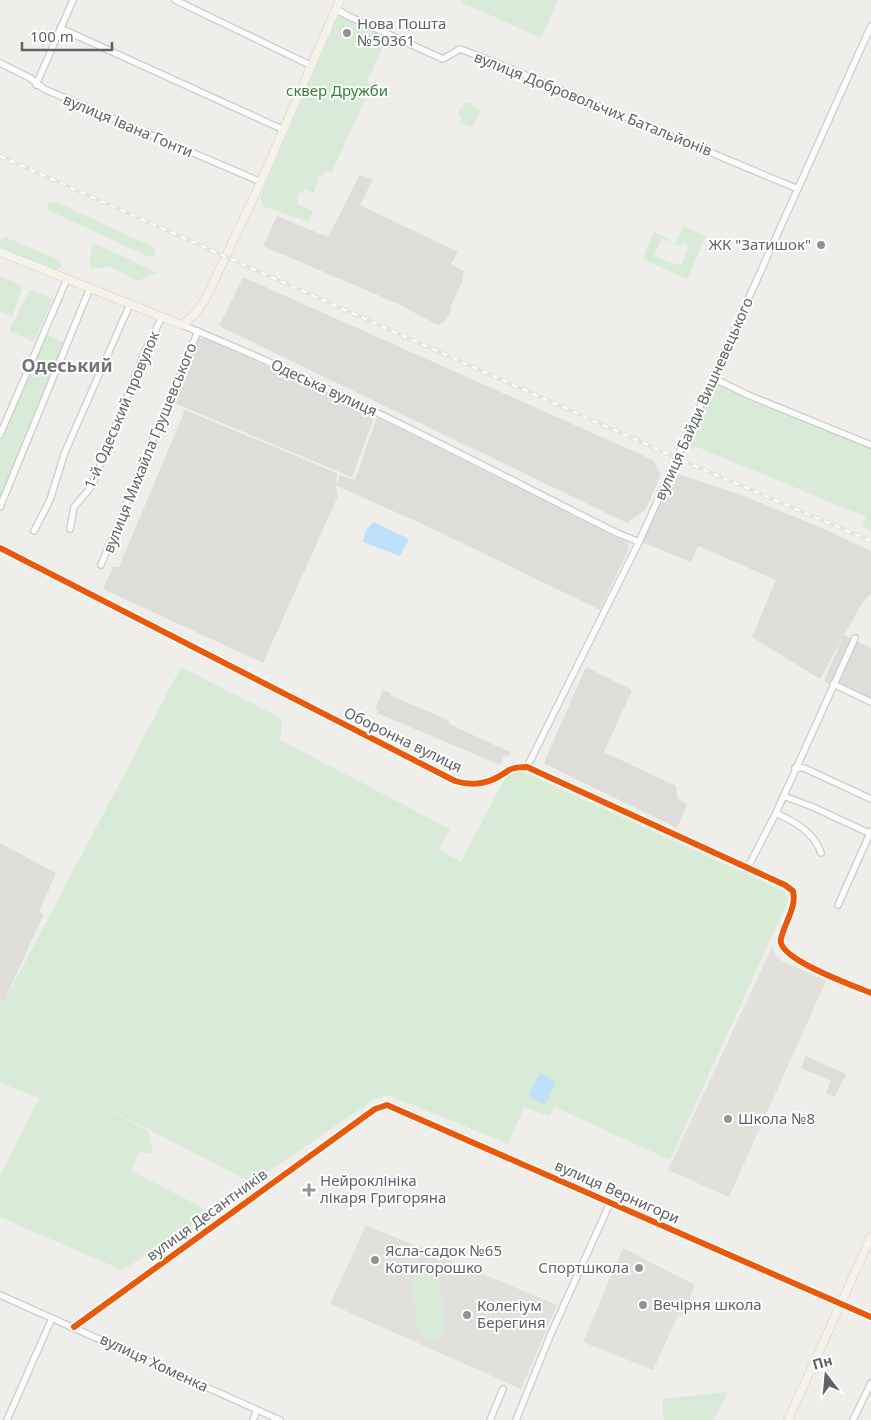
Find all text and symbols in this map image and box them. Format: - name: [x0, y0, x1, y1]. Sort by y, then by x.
- place label: Нова Пошта №50361: [357, 13, 446, 50]
- scale bar: [22, 20, 112, 52]
- text: 100 m: [30, 26, 74, 46]
- marker: Нова Пошта №50361: [341, 27, 353, 39]
- street label: вулиця Добровольчих Батальйонів: [471, 46, 715, 160]
- park label: сквер Дружби: [286, 80, 388, 100]
- street label: вулиця Івана Гонти: [61, 89, 196, 161]
- place label: ЖК "Затишок": [708, 234, 811, 254]
- marker: ЖК "Затишок": [815, 239, 827, 251]
- street label: вулиця Байди Вишневецького: [649, 294, 757, 503]
- street label: 1-й Одеський провулок: [79, 328, 163, 491]
- street label: вулиця Михайла Грушевського: [98, 339, 201, 556]
- district label: Одеський: [21, 353, 113, 377]
- street label: Одеська вулиця: [268, 354, 381, 421]
- street label: Оборонна вулиця: [341, 702, 466, 776]
- place label: Школа №8: [738, 1108, 815, 1128]
- marker: Школа №8: [722, 1113, 734, 1125]
- street label: вулиця Вернигори: [552, 1155, 683, 1228]
- street label: вулиця Десантників: [142, 1163, 271, 1265]
- place label: Нейроклініка лікаря Григоряна: [320, 1170, 446, 1207]
- marker: Нейроклініка лікаря Григоряна: [302, 1183, 316, 1197]
- place label: Ясла-садок №65 Котигорошко: [385, 1240, 502, 1277]
- marker: Ясла-садок №65 Котигорошко: [369, 1254, 381, 1266]
- place label: Спортшкола: [538, 1257, 629, 1277]
- marker: Спортшкола: [633, 1262, 645, 1274]
- place label: Вечірня школа: [653, 1294, 762, 1314]
- place label: Колегіум Берегиня: [477, 1295, 546, 1332]
- marker: Вечірня школа: [637, 1299, 649, 1311]
- marker: Колегіум Берегиня: [461, 1309, 473, 1321]
- street label: вулиця Хоменка: [97, 1328, 212, 1396]
- north arrow: [801, 1350, 851, 1400]
- text: Пн: [810, 1350, 834, 1374]

